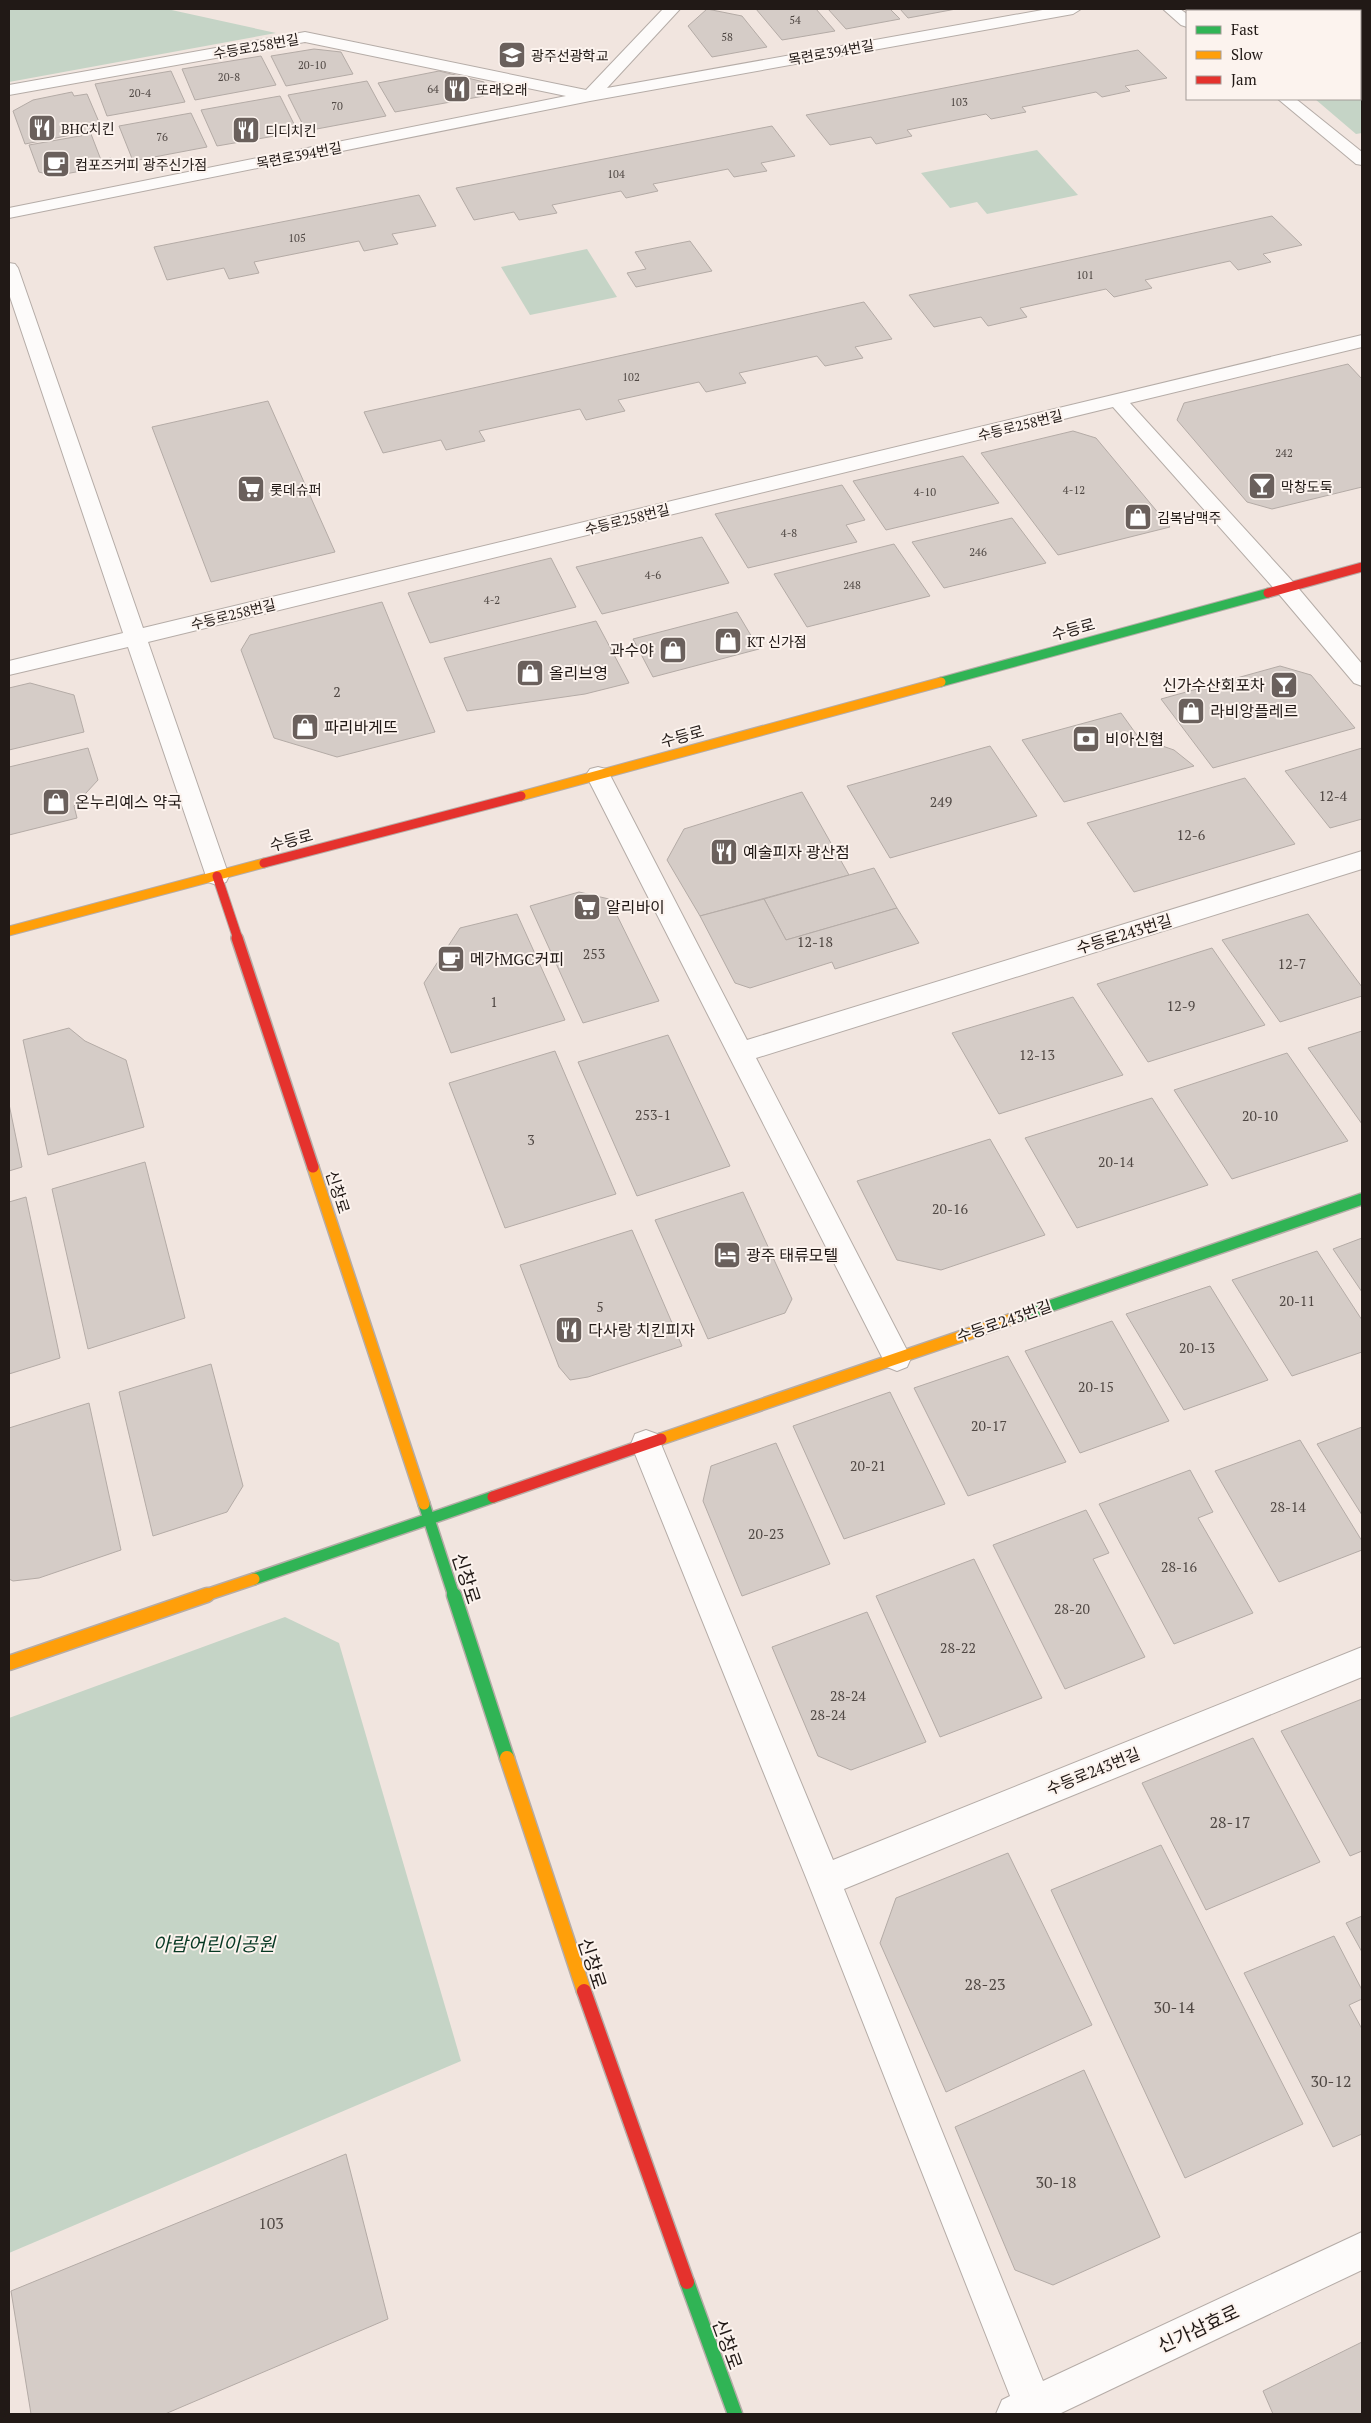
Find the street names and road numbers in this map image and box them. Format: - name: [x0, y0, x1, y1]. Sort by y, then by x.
- street label: 수등로258번길: [212, 29, 300, 63]
- street label: 목련로394번길: [787, 35, 875, 69]
- street label: 목련로394번길: [255, 137, 343, 173]
- street label: 수등로258번길: [976, 405, 1064, 445]
- street label: 수등로258번길: [583, 499, 671, 539]
- street label: 수등로258번길: [189, 594, 277, 634]
- street label: 수등로: [1049, 613, 1097, 645]
- street label: 수등로: [658, 720, 706, 752]
- street label: 수등로: [267, 824, 315, 856]
- street label: 수등로243번길: [1073, 909, 1175, 959]
- street label: 신창로: [321, 1168, 355, 1217]
- street label: 수등로243번길: [954, 1294, 1054, 1348]
- street label: 신창로: [447, 1549, 487, 1607]
- street label: 수등로243번길: [1043, 1742, 1143, 1800]
- street label: 신창로: [573, 1934, 613, 1992]
- street label: 신가삼효로: [1153, 2298, 1243, 2358]
- street label: 신창로: [707, 2315, 749, 2373]

